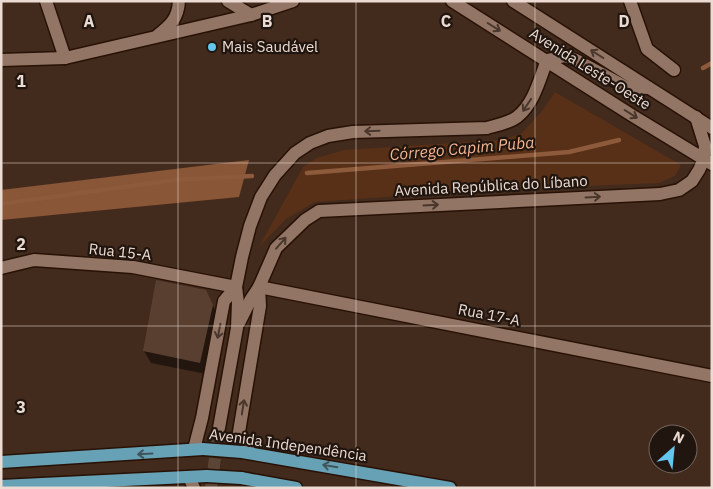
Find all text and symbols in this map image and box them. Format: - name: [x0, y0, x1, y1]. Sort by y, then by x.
- text: A: [84, 11, 95, 31]
- text: B: [262, 11, 273, 31]
- text: C: [441, 11, 451, 31]
- text: D: [618, 11, 630, 31]
- one-way arrow: [486, 22, 500, 32]
- street label: Avenida Leste-Oeste: [526, 24, 654, 114]
- place label: Mais Saudável: [222, 37, 318, 56]
- marker: Mais Saudável: [206, 41, 218, 53]
- one-way arrow: [590, 49, 604, 59]
- text: 1: [16, 71, 26, 91]
- one-way arrow: [522, 97, 532, 111]
- one-way arrow: [623, 110, 637, 120]
- one-way arrow: [365, 126, 381, 136]
- water label: Córrego Capim Puba: [389, 132, 535, 164]
- street label: Avenida República do Líbano: [394, 171, 588, 200]
- one-way arrow: [584, 192, 601, 202]
- one-way arrow: [423, 201, 439, 210]
- text: 2: [16, 234, 26, 254]
- one-way arrow: [275, 237, 286, 250]
- street label: Rua 15-A: [88, 239, 153, 264]
- street label: Rua 17-A: [456, 299, 522, 330]
- one-way arrow: [213, 322, 223, 338]
- text: 3: [16, 397, 26, 417]
- one-way arrow: [238, 400, 248, 416]
- street label: Avenida Independência: [208, 424, 368, 465]
- north arrow: [648, 424, 698, 474]
- text: N: [670, 427, 688, 448]
- one-way arrow: [138, 449, 154, 458]
- one-way arrow: [322, 461, 338, 471]

